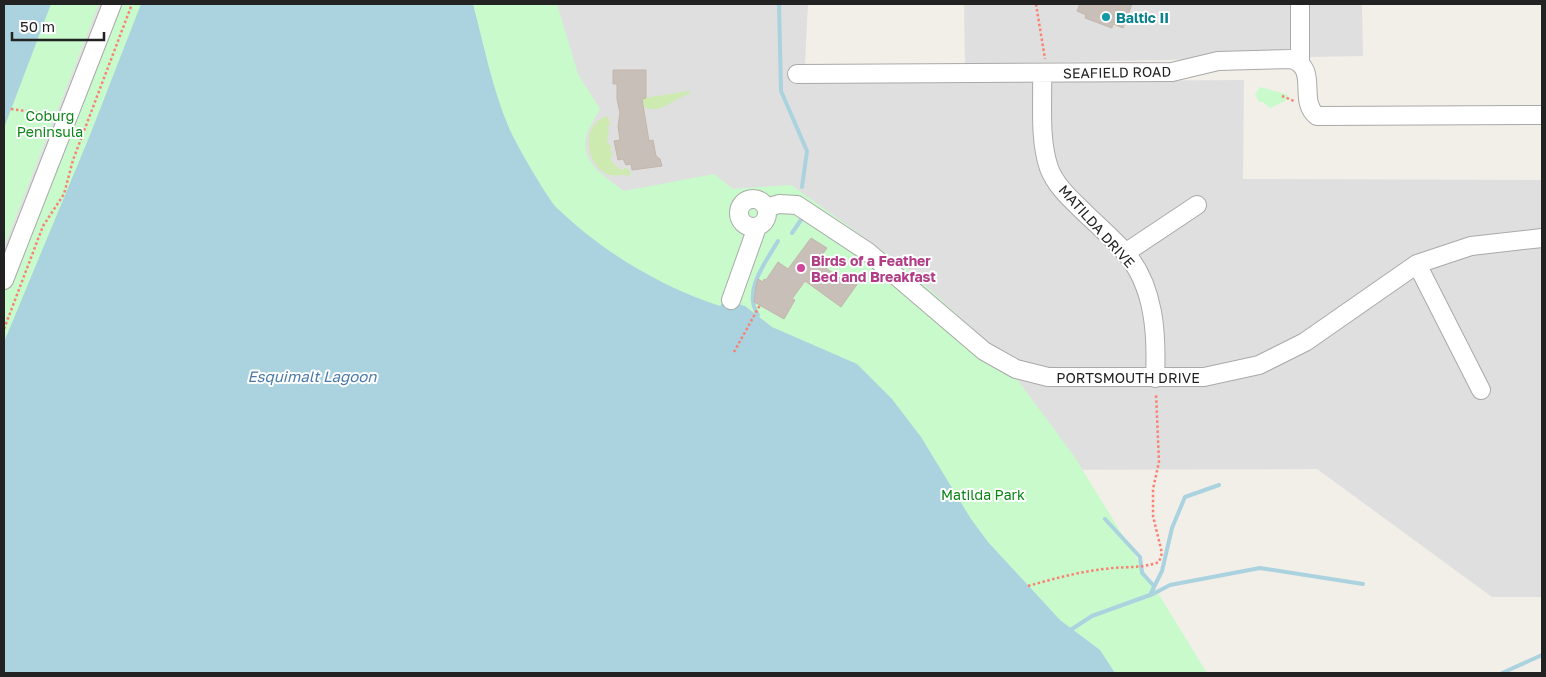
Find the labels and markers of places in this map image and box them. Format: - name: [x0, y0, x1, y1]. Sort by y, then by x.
- place label: Baltic II: [1116, 9, 1169, 26]
- marker: Baltic II: [1100, 11, 1112, 23]
- place label: Birds of a Feather Bed and Breakfast: [811, 252, 936, 285]
- marker: Birds of a Feather Bed and Breakfast: [795, 262, 807, 274]

